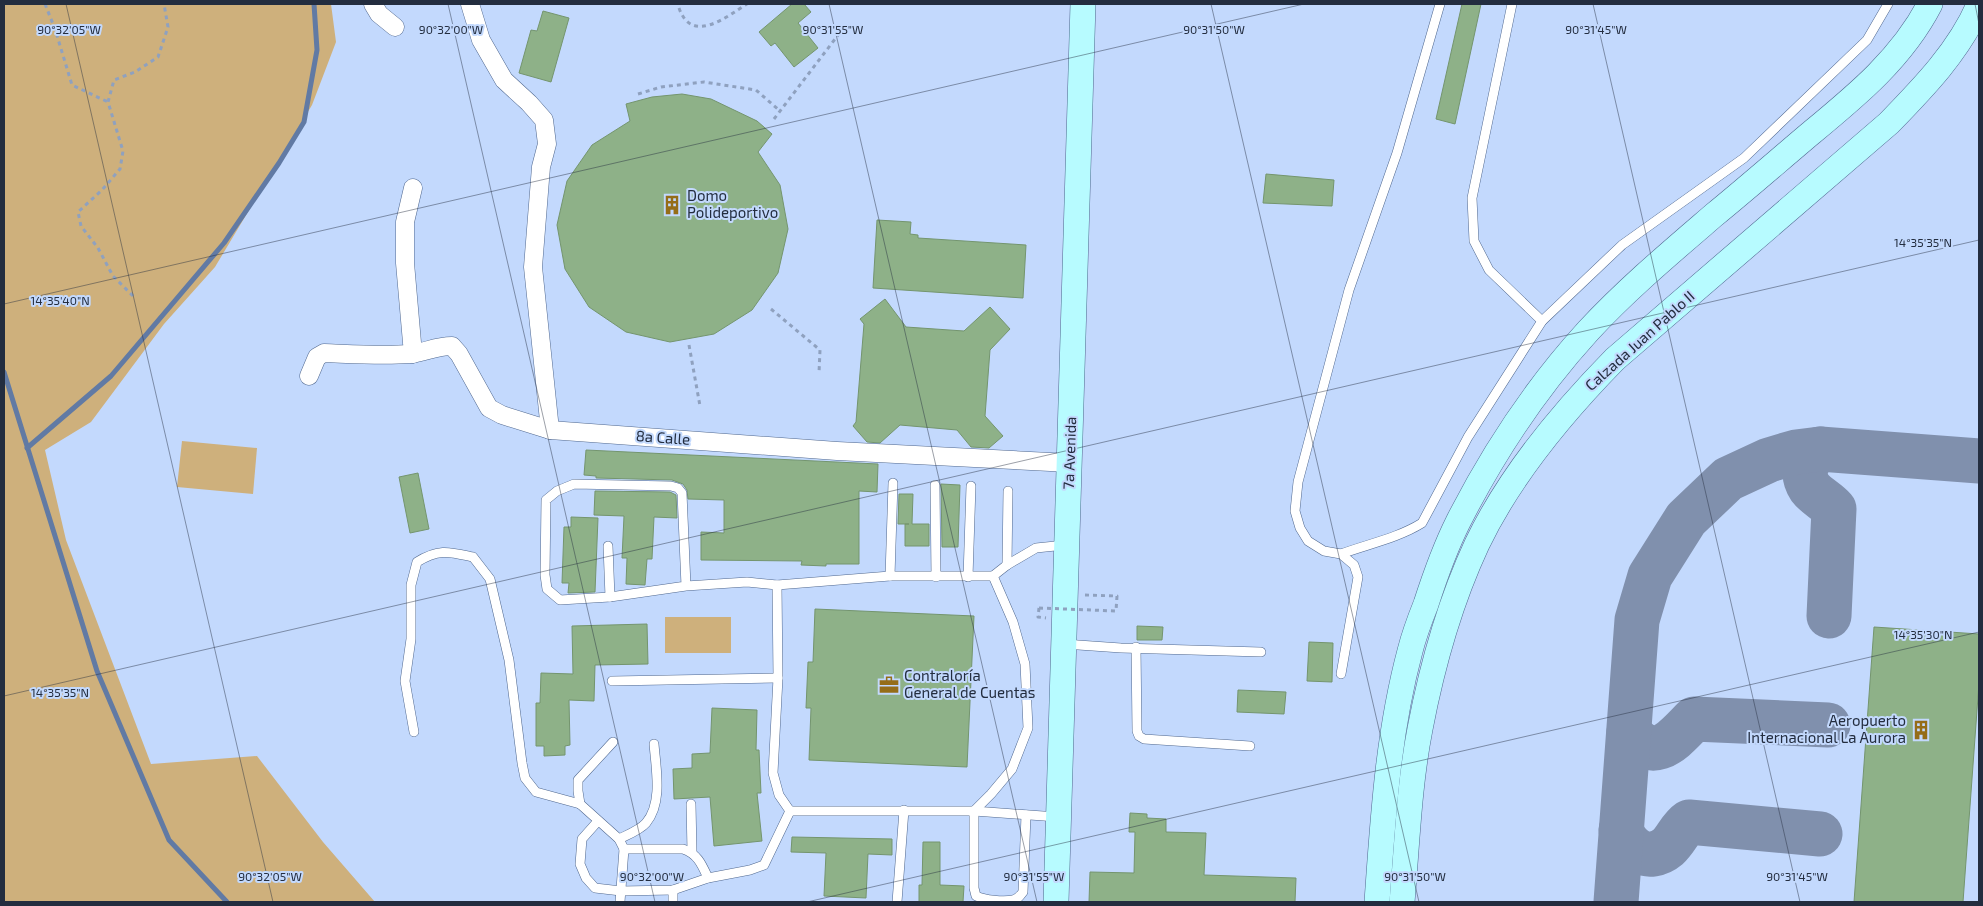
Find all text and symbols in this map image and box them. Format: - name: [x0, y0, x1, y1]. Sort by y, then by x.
- text: 90°32'05"W: [37, 22, 101, 36]
- text: 90°32'00"W: [419, 22, 483, 36]
- text: 90°31'55"W: [803, 22, 863, 36]
- text: 90°31'50"W: [1183, 22, 1245, 36]
- text: 90°31'45"W: [1565, 22, 1627, 36]
- place label: Domo Polideportivo: [687, 186, 778, 221]
- building icon: Domo Polideportivo: [661, 194, 683, 216]
- text: 14°35'35"N: [1894, 235, 1952, 249]
- street label: Calzada Juan Pablo II: [1581, 286, 1698, 394]
- text: 14°35'40"N: [30, 293, 90, 307]
- street label: 7a Avenida: [1059, 416, 1079, 490]
- street label: 8a Calle: [635, 426, 691, 448]
- text: 14°35'30"N: [1894, 627, 1952, 641]
- place label: Contraloría General de Cuentas: [904, 666, 1035, 701]
- office icon: Contraloría General de Cuentas: [878, 674, 900, 696]
- text: 14°35'35"N: [31, 685, 89, 699]
- place label: Aeropuerto Internacional La Aurora: [1747, 711, 1906, 746]
- building icon: Aeropuerto Internacional La Aurora: [1910, 719, 1932, 741]
- text: 90°32'05"W: [238, 869, 302, 883]
- text: 90°32'00"W: [620, 869, 684, 883]
- text: 90°31'55"W: [1004, 869, 1064, 883]
- text: 90°31'50"W: [1384, 869, 1446, 883]
- text: 90°31'45"W: [1766, 869, 1828, 883]

